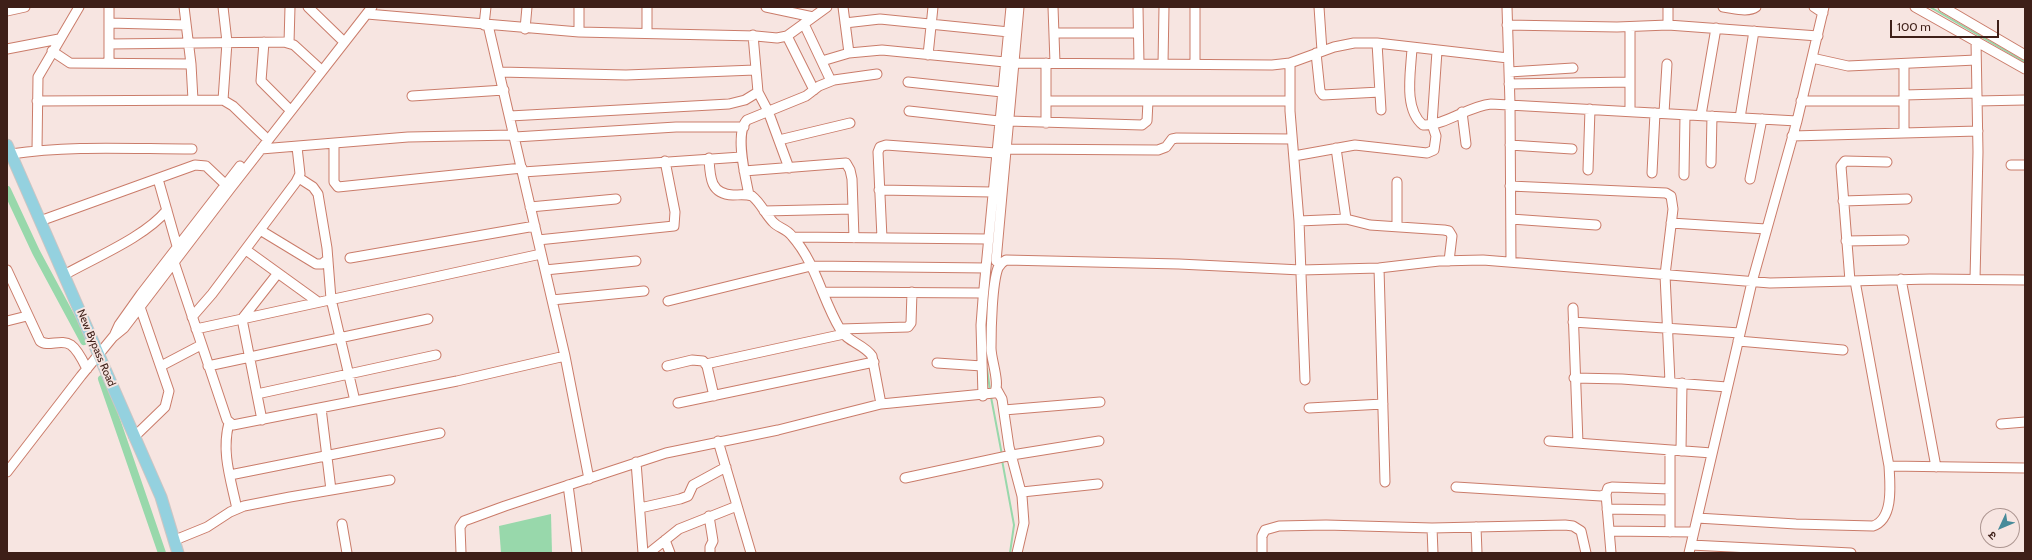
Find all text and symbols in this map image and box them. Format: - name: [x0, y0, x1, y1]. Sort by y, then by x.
- scale bar: [1892, 12, 2001, 38]
- text: 100 m: [1897, 19, 1931, 34]
- street label: New Bypass Road: [74, 307, 118, 389]
- north arrow: [1980, 508, 2020, 548]
- text: उ: [1985, 528, 1999, 543]

